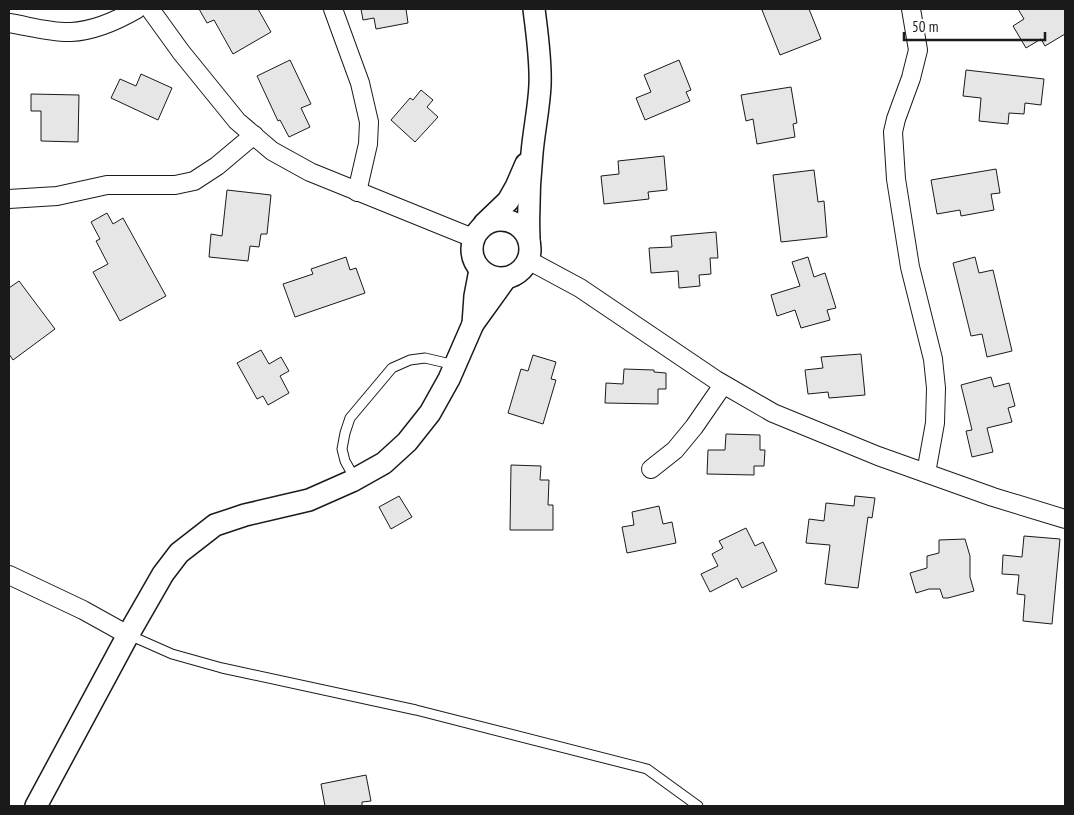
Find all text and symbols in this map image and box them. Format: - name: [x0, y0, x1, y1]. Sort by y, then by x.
- scale bar: [904, 10, 1045, 42]
- text: 50 m: [912, 17, 938, 36]

